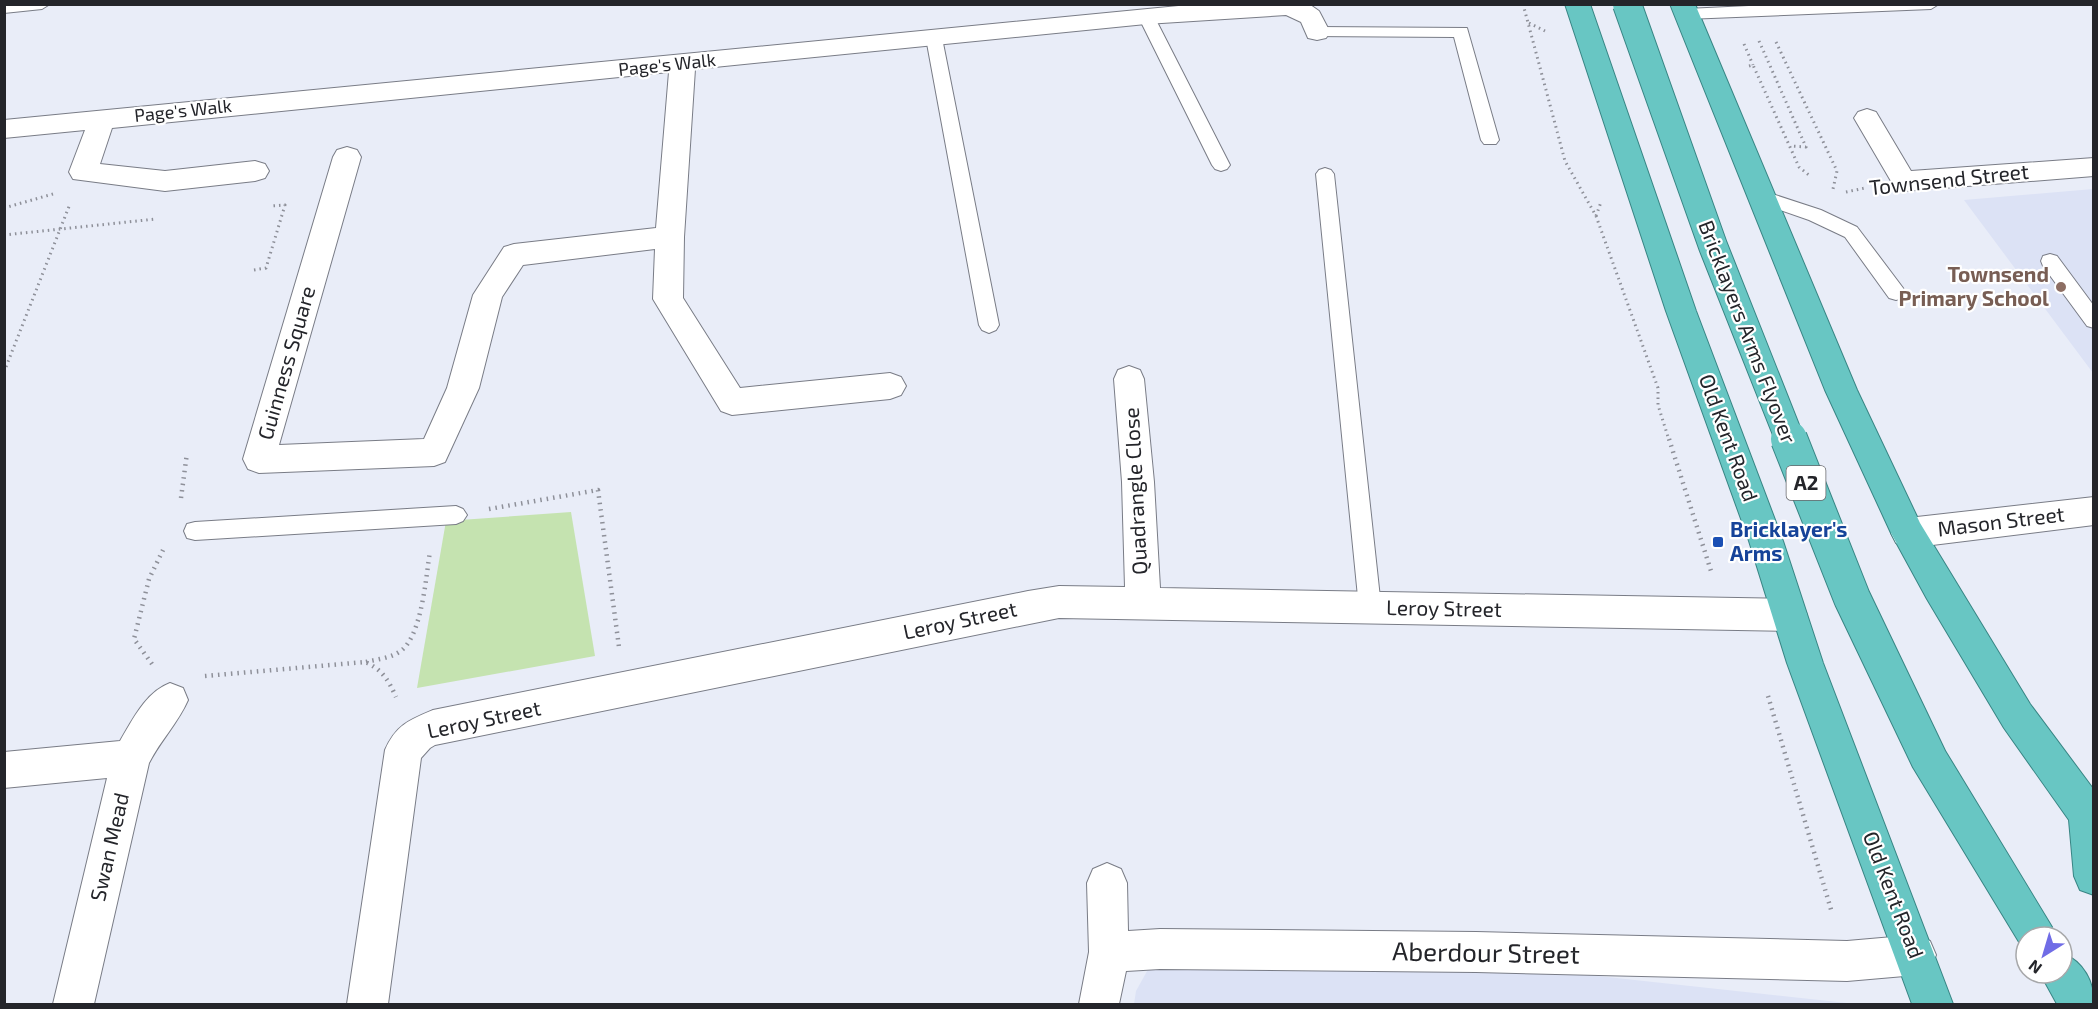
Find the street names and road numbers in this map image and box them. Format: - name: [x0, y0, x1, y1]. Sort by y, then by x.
- street label: Page's Walk: [617, 48, 717, 80]
- street label: Page's Walk: [133, 94, 233, 126]
- street label: Townsend Street: [1868, 158, 2030, 199]
- street label: Bricklayers Arms Flyover: [1694, 216, 1803, 447]
- street label: Guinness Square: [252, 283, 319, 442]
- street label: Old Kent Road: [1695, 370, 1764, 505]
- street label: Quadrangle Close: [1118, 407, 1152, 575]
- road number: A2: [1786, 466, 1826, 500]
- street label: Mason Street: [1936, 500, 2066, 541]
- street label: Leroy Street: [1386, 594, 1502, 621]
- street label: Leroy Street: [901, 595, 1019, 644]
- street label: Leroy Street: [425, 694, 543, 743]
- street label: Swan Mead: [84, 790, 133, 903]
- street label: Old Kent Road: [1859, 828, 1930, 961]
- street label: Aberdour Street: [1392, 934, 1580, 969]

